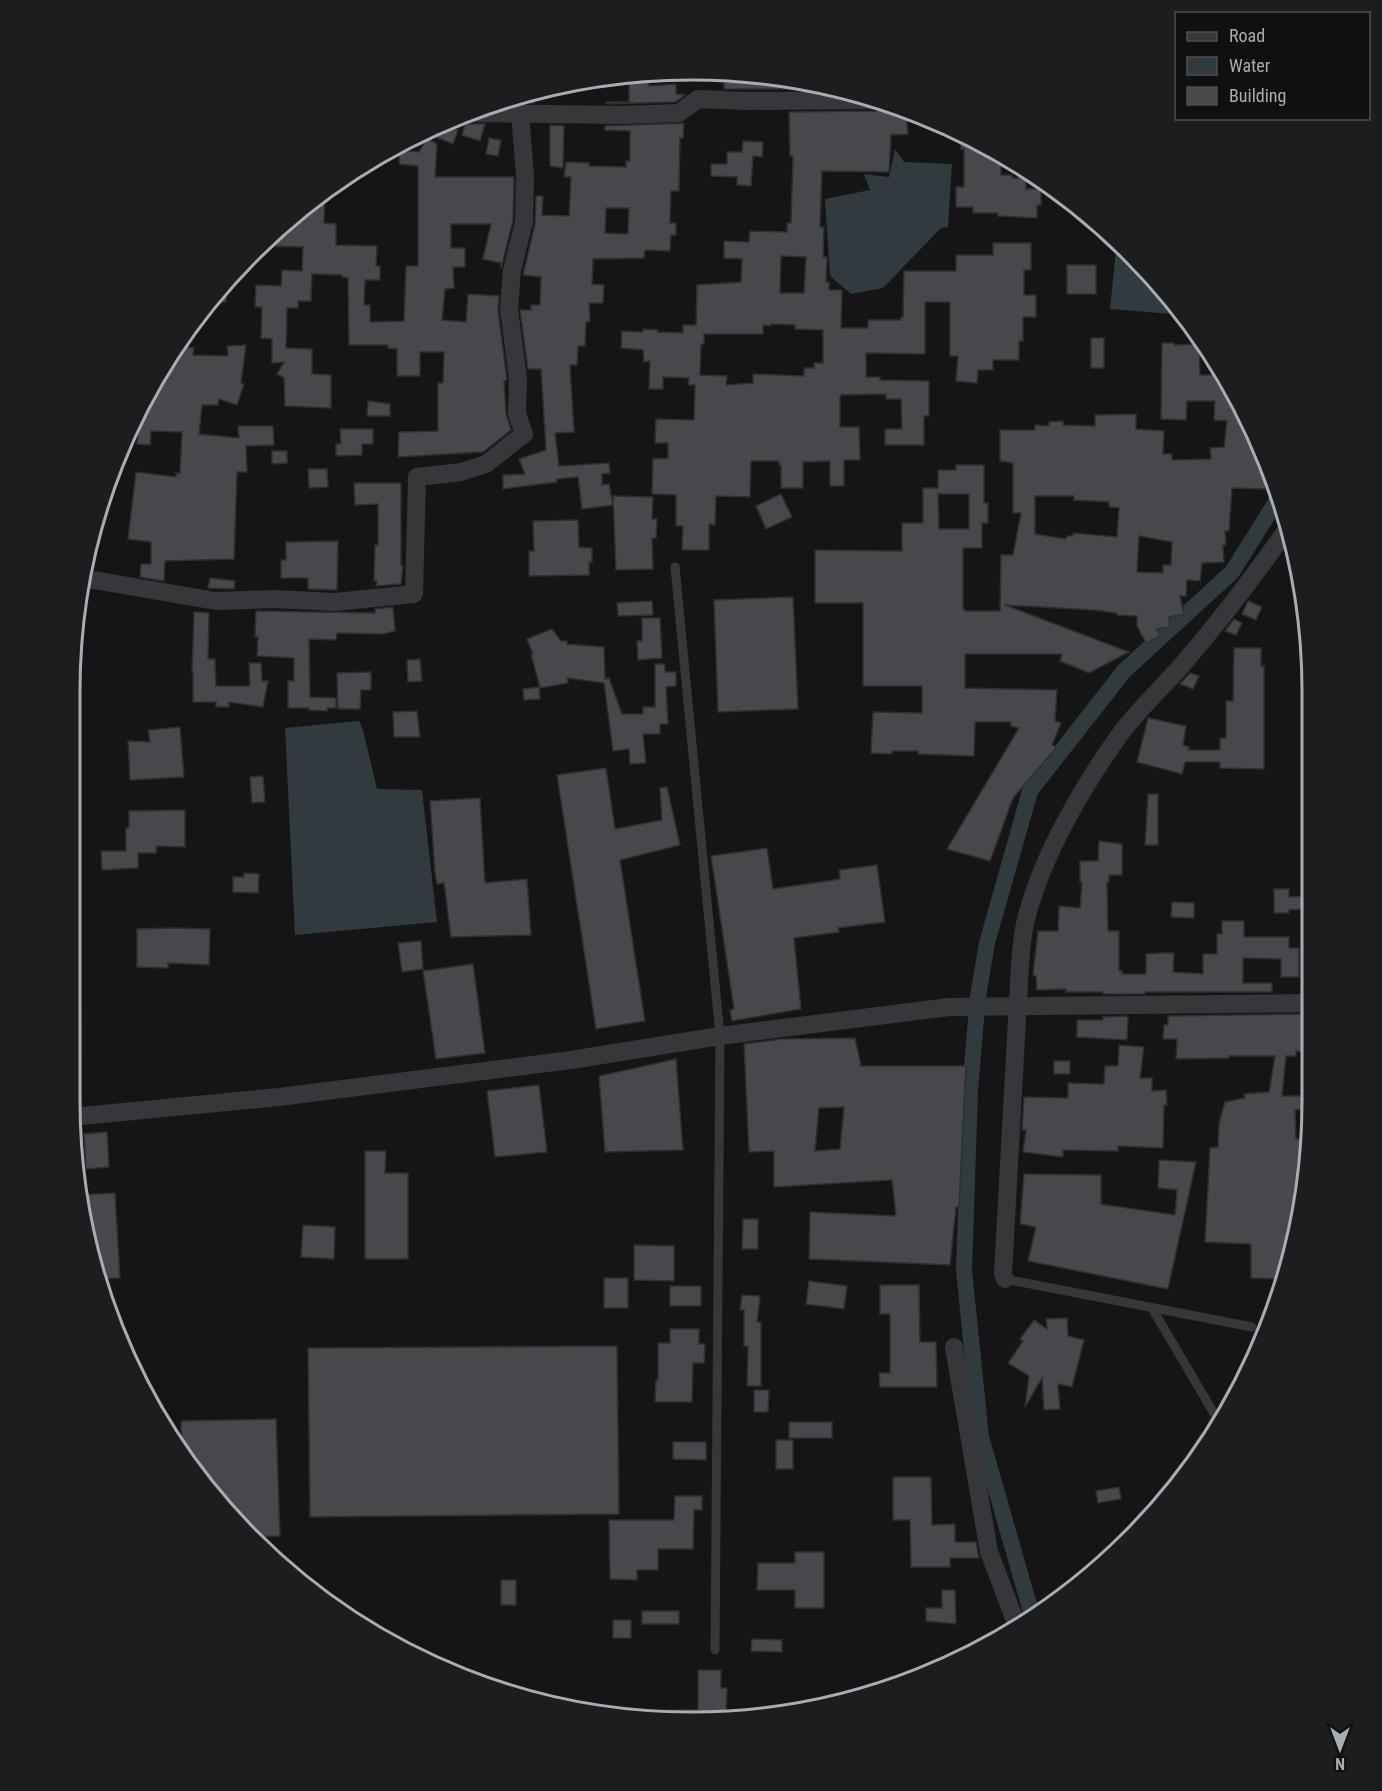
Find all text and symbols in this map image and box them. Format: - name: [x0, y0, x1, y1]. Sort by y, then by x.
- legend: [1175, 12, 1370, 120]
- text: Road: [1229, 25, 1265, 46]
- text: Water: [1229, 55, 1271, 76]
- text: Building: [1229, 85, 1286, 106]
- north arrow: [1310, 1719, 1370, 1779]
- text: N: [1335, 1754, 1345, 1773]

